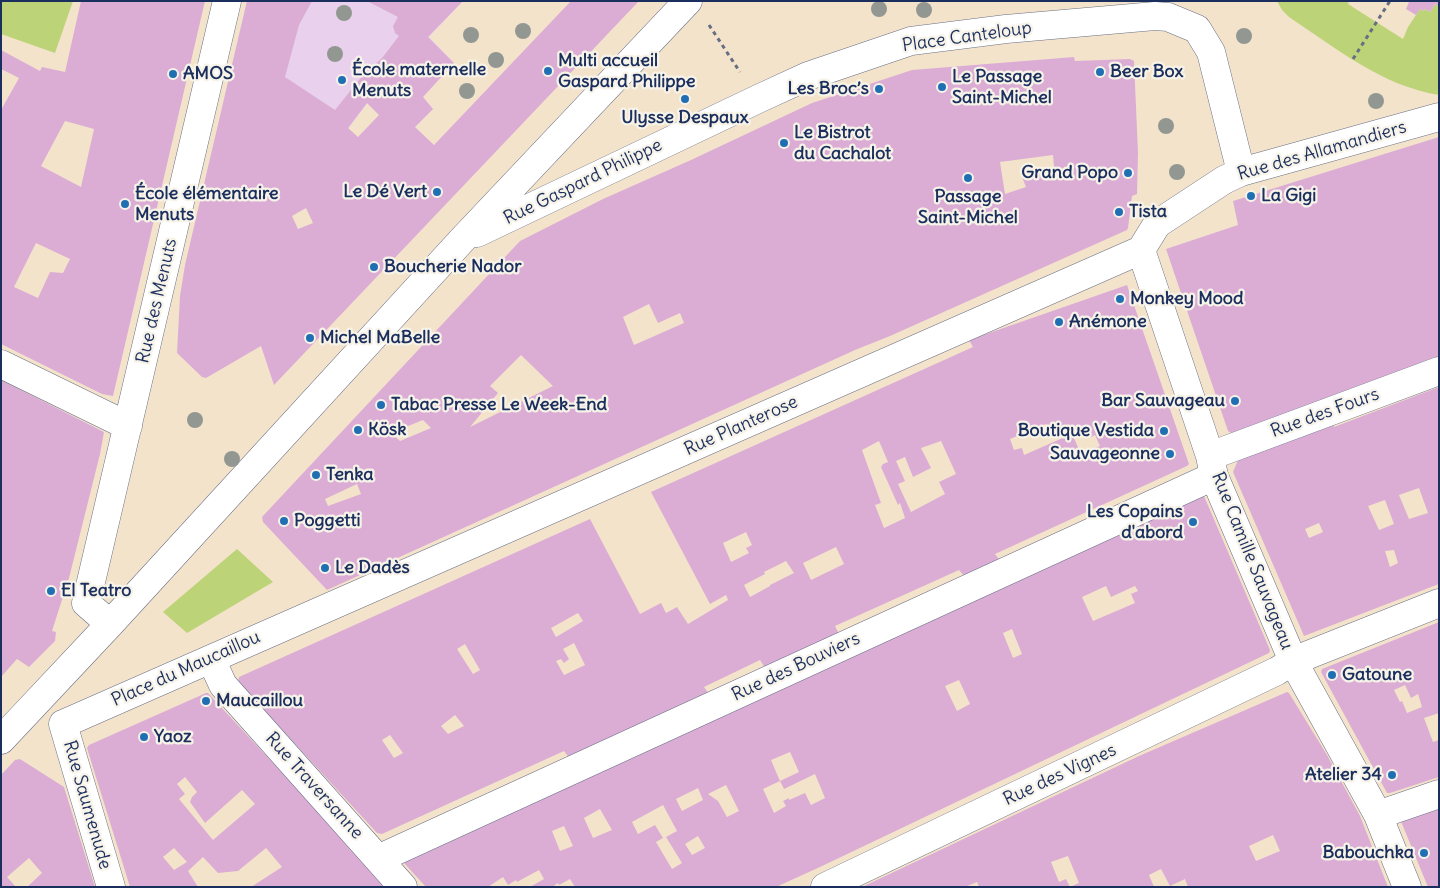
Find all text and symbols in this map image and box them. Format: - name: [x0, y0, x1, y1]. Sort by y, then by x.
- street label: Place Canteloup: [901, 17, 1033, 57]
- place label: Multi accueil Gaspard Philippe: [558, 50, 696, 92]
- place label: École maternelle Menuts: [352, 59, 486, 102]
- place label: Beer Box: [1110, 61, 1183, 83]
- place label: AMOS: [183, 63, 233, 85]
- marker: Multi accueil Gaspard Philippe: [542, 65, 554, 77]
- place label: Le Passage Saint-Michel: [952, 66, 1052, 108]
- marker: Beer Box: [1094, 66, 1106, 78]
- marker: AMOS: [167, 68, 179, 80]
- marker: École maternelle Menuts: [336, 74, 348, 86]
- place label: Les Broc’s: [787, 78, 869, 100]
- marker: Le Passage Saint-Michel: [936, 81, 948, 93]
- marker: Les Broc’s: [873, 83, 885, 95]
- marker: Ulysse Despaux: [679, 93, 691, 105]
- place label: Ulysse Despaux: [621, 107, 749, 129]
- street label: Rue des Allamandiers: [1235, 117, 1409, 185]
- place label: Le Bistrot du Cachalot: [794, 122, 891, 164]
- street label: Rue Gaspard Philippe: [500, 134, 666, 230]
- marker: Le Bistrot du Cachalot: [778, 137, 790, 149]
- place label: Grand Popo: [1021, 162, 1118, 184]
- marker: Grand Popo: [1122, 167, 1134, 179]
- marker: Passage Saint-Michel: [962, 172, 974, 184]
- place label: Le Dé Vert: [343, 181, 427, 203]
- place label: École élémentaire Menuts: [135, 183, 278, 225]
- place label: La Gigi: [1261, 185, 1316, 207]
- marker: Le Dé Vert: [431, 186, 443, 198]
- place label: Passage Saint-Michel: [918, 186, 1018, 228]
- marker: La Gigi: [1245, 190, 1257, 202]
- marker: École élémentaire Menuts: [119, 198, 131, 210]
- place label: Tista: [1129, 201, 1167, 223]
- marker: Tista: [1113, 206, 1125, 218]
- street label: Rue des Menuts: [132, 236, 182, 366]
- place label: Boucherie Nador: [384, 256, 521, 278]
- marker: Boucherie Nador: [368, 261, 380, 273]
- place label: Monkey Mood: [1130, 288, 1244, 310]
- marker: Monkey Mood: [1114, 293, 1126, 305]
- place label: Anémone: [1069, 311, 1147, 333]
- marker: Anémone: [1053, 316, 1065, 328]
- place label: Michel MaBelle: [320, 327, 440, 349]
- marker: Michel MaBelle: [304, 332, 316, 344]
- street label: Rue des Fours: [1268, 383, 1382, 443]
- place label: Bar Sauvageau: [1101, 390, 1225, 412]
- street label: Rue Planterose: [681, 391, 801, 461]
- place label: Tabac Presse Le Week-End: [391, 394, 607, 416]
- marker: Bar Sauvageau: [1229, 395, 1241, 407]
- marker: Tabac Presse Le Week-End: [375, 399, 387, 411]
- place label: Kösk: [368, 419, 406, 441]
- place label: Boutique Vestida: [1018, 420, 1154, 442]
- marker: Kösk: [352, 424, 364, 436]
- marker: Boutique Vestida: [1158, 425, 1170, 437]
- place label: Sauvageonne: [1050, 443, 1160, 465]
- marker: Sauvageonne: [1164, 448, 1176, 460]
- place label: Tenka: [326, 464, 374, 486]
- marker: Tenka: [310, 469, 322, 481]
- street label: Rue Camille Sauvageau: [1206, 469, 1298, 653]
- place label: Les Copains d'abord: [1087, 501, 1183, 544]
- place label: Poggetti: [294, 510, 361, 532]
- marker: Poggetti: [278, 515, 290, 527]
- marker: Les Copains d'abord: [1187, 516, 1199, 528]
- place label: Le Dadès: [335, 557, 410, 579]
- marker: Le Dadès: [319, 562, 331, 574]
- place label: El Teatro: [61, 580, 131, 602]
- marker: El Teatro: [45, 585, 57, 597]
- street label: Place du Maucaillou: [108, 627, 264, 711]
- street label: Rue des Bouviers: [729, 628, 863, 706]
- place label: Gatoune: [1342, 664, 1412, 686]
- marker: Gatoune: [1326, 669, 1338, 681]
- place label: Maucaillou: [216, 690, 303, 712]
- marker: Maucaillou: [200, 695, 212, 707]
- place label: Yaoz: [154, 726, 191, 748]
- street label: Rue Traversanne: [260, 728, 368, 844]
- marker: Yaoz: [138, 731, 150, 743]
- street label: Rue Saumenude: [58, 738, 116, 872]
- street label: Rue des Vignes: [1000, 739, 1120, 811]
- place label: Atelier 34: [1305, 764, 1382, 786]
- marker: Atelier 34: [1386, 769, 1398, 781]
- place label: Babouchka: [1323, 842, 1414, 864]
- marker: Babouchka: [1418, 847, 1430, 859]

